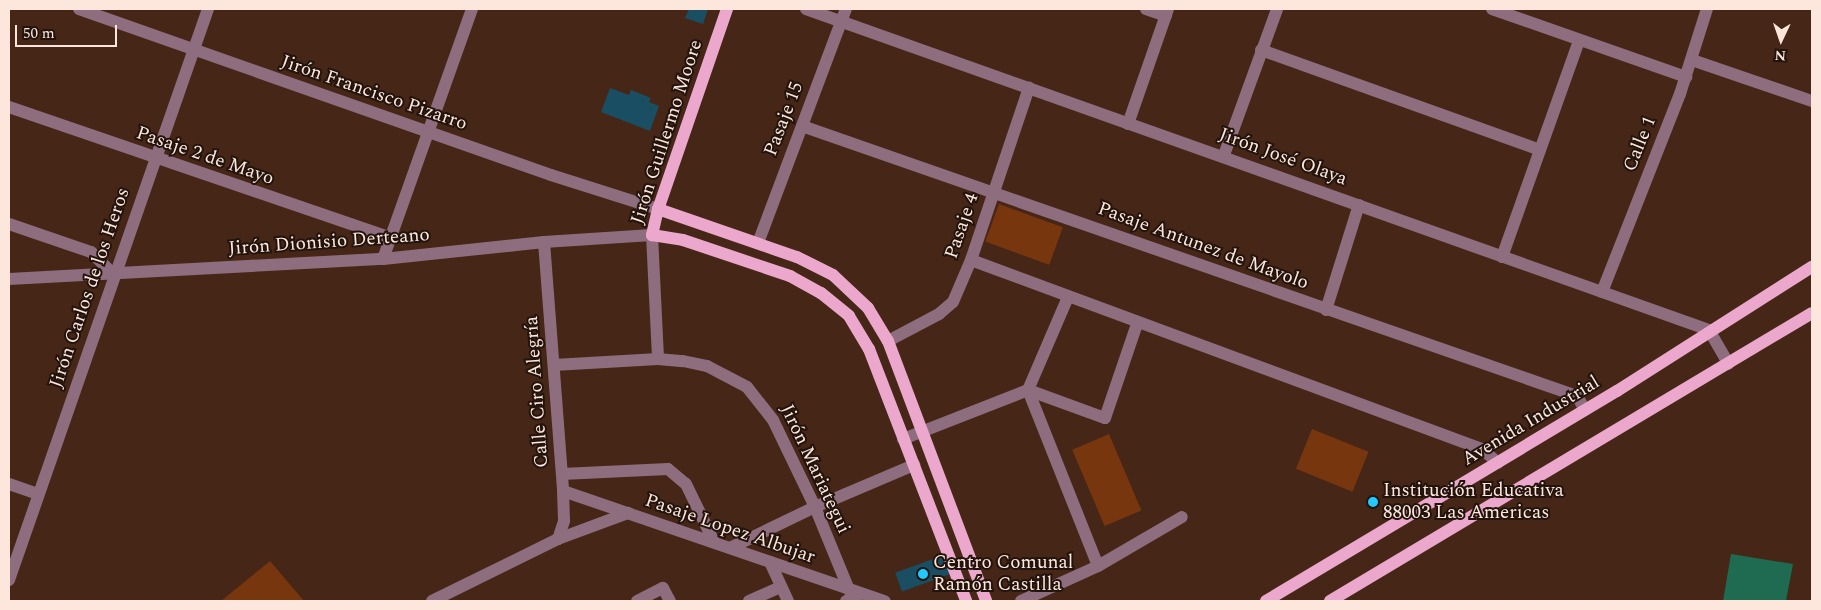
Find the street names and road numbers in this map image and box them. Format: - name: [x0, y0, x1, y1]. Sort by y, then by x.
- street label: Jirón Guillermo Moore: [626, 37, 708, 227]
- street label: Jirón Francisco Pizarro: [278, 50, 470, 136]
- street label: Pasaje 15: [759, 79, 809, 159]
- street label: Calle 1: [1619, 113, 1661, 175]
- street label: Pasaje 2 de Mayo: [133, 122, 277, 190]
- street label: Jirón José Olaya: [1216, 123, 1350, 191]
- street label: Jirón Carlos de los Heros: [45, 185, 135, 391]
- street label: Pasaje 4: [940, 190, 984, 262]
- street label: Pasaje Antunez de Mayolo: [1095, 197, 1311, 295]
- street label: Jirón Dionisio Derteano: [228, 224, 430, 260]
- street label: Calle Ciro Alegría: [520, 315, 554, 469]
- street label: Avenida Industrial: [1458, 371, 1604, 471]
- street label: Jirón Mariategui: [775, 401, 855, 537]
- street label: Pasaje Lopez Albujar: [642, 489, 818, 569]

